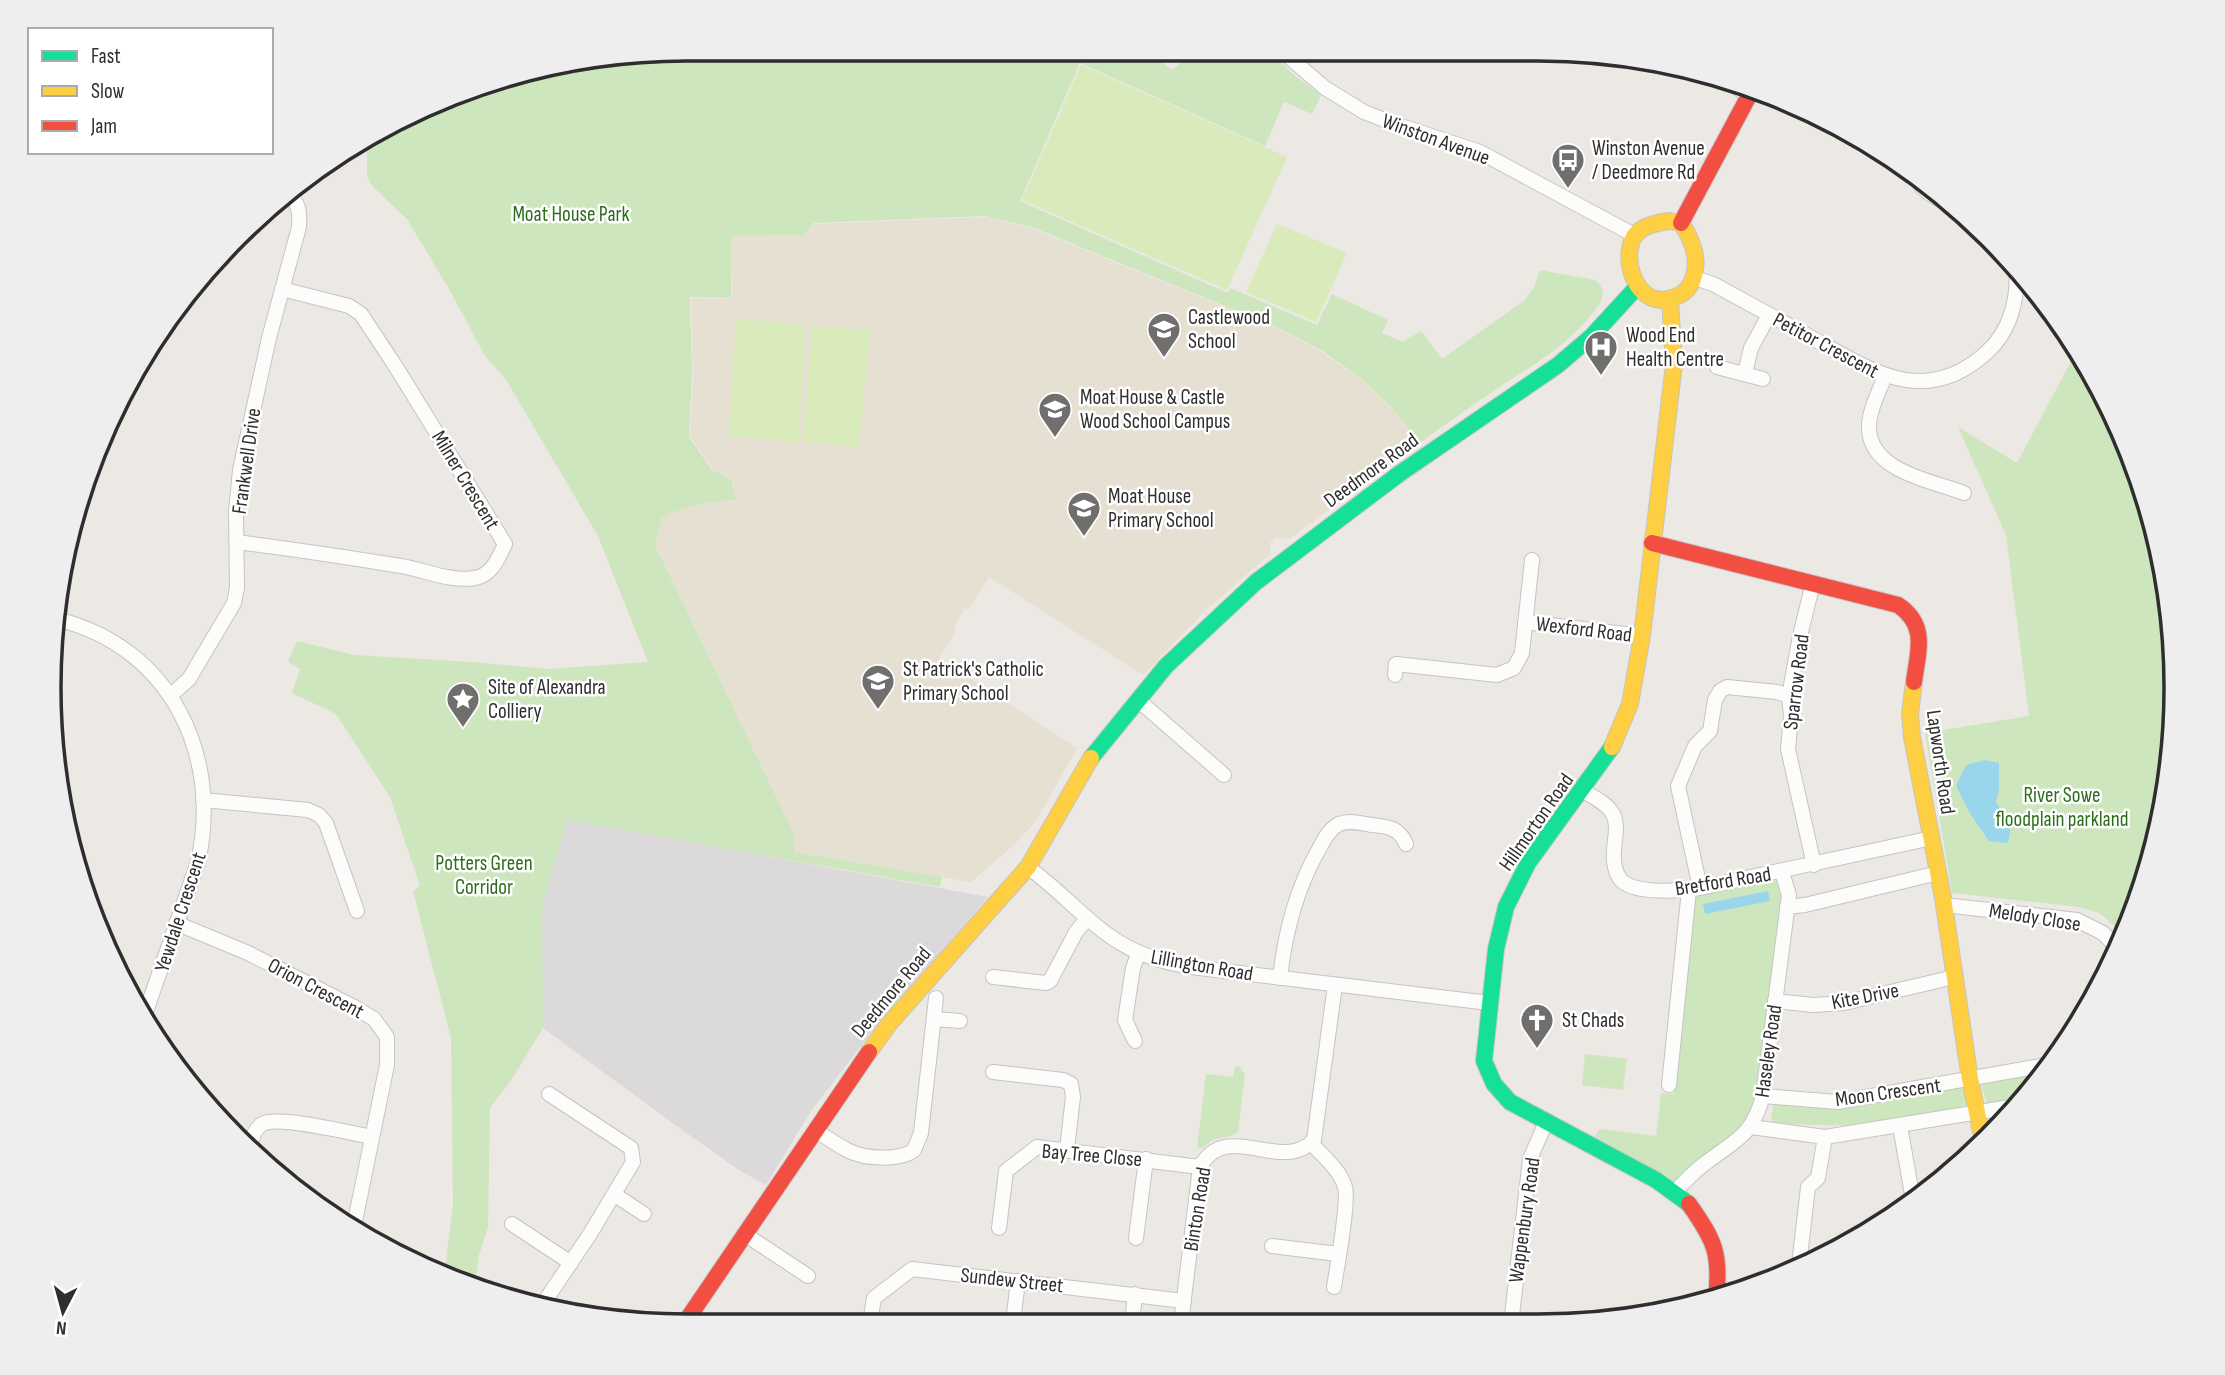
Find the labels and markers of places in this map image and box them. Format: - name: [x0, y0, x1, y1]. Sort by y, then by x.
- place label: Winston Avenue / Deedmore Rd: [1592, 136, 1705, 185]
- bus stop icon: Winston Avenue / Deedmore Rd: [1549, 141, 1587, 190]
- place label: Castlewood School: [1188, 305, 1270, 354]
- school or university icon: Castlewood School: [1145, 310, 1183, 359]
- place label: Wood End Health Centre: [1626, 323, 1724, 372]
- hospital icon: Wood End Health Centre: [1582, 328, 1620, 377]
- place label: Moat House & Castle Wood School Campus: [1080, 385, 1230, 434]
- school or university icon: Moat House & Castle Wood School Campus: [1036, 390, 1074, 439]
- place label: Moat House Primary School: [1108, 484, 1214, 533]
- school or university icon: Moat House Primary School: [1065, 489, 1103, 538]
- place label: St Patrick's Catholic Primary School: [903, 657, 1044, 706]
- school or university icon: St Patrick's Catholic Primary School: [859, 662, 897, 711]
- place label: Site of Alexandra Colliery: [488, 675, 606, 724]
- place icon: Site of Alexandra Colliery: [444, 680, 482, 729]
- church icon: St Chads: [1518, 1001, 1556, 1050]
- place label: St Chads: [1562, 1008, 1624, 1033]

